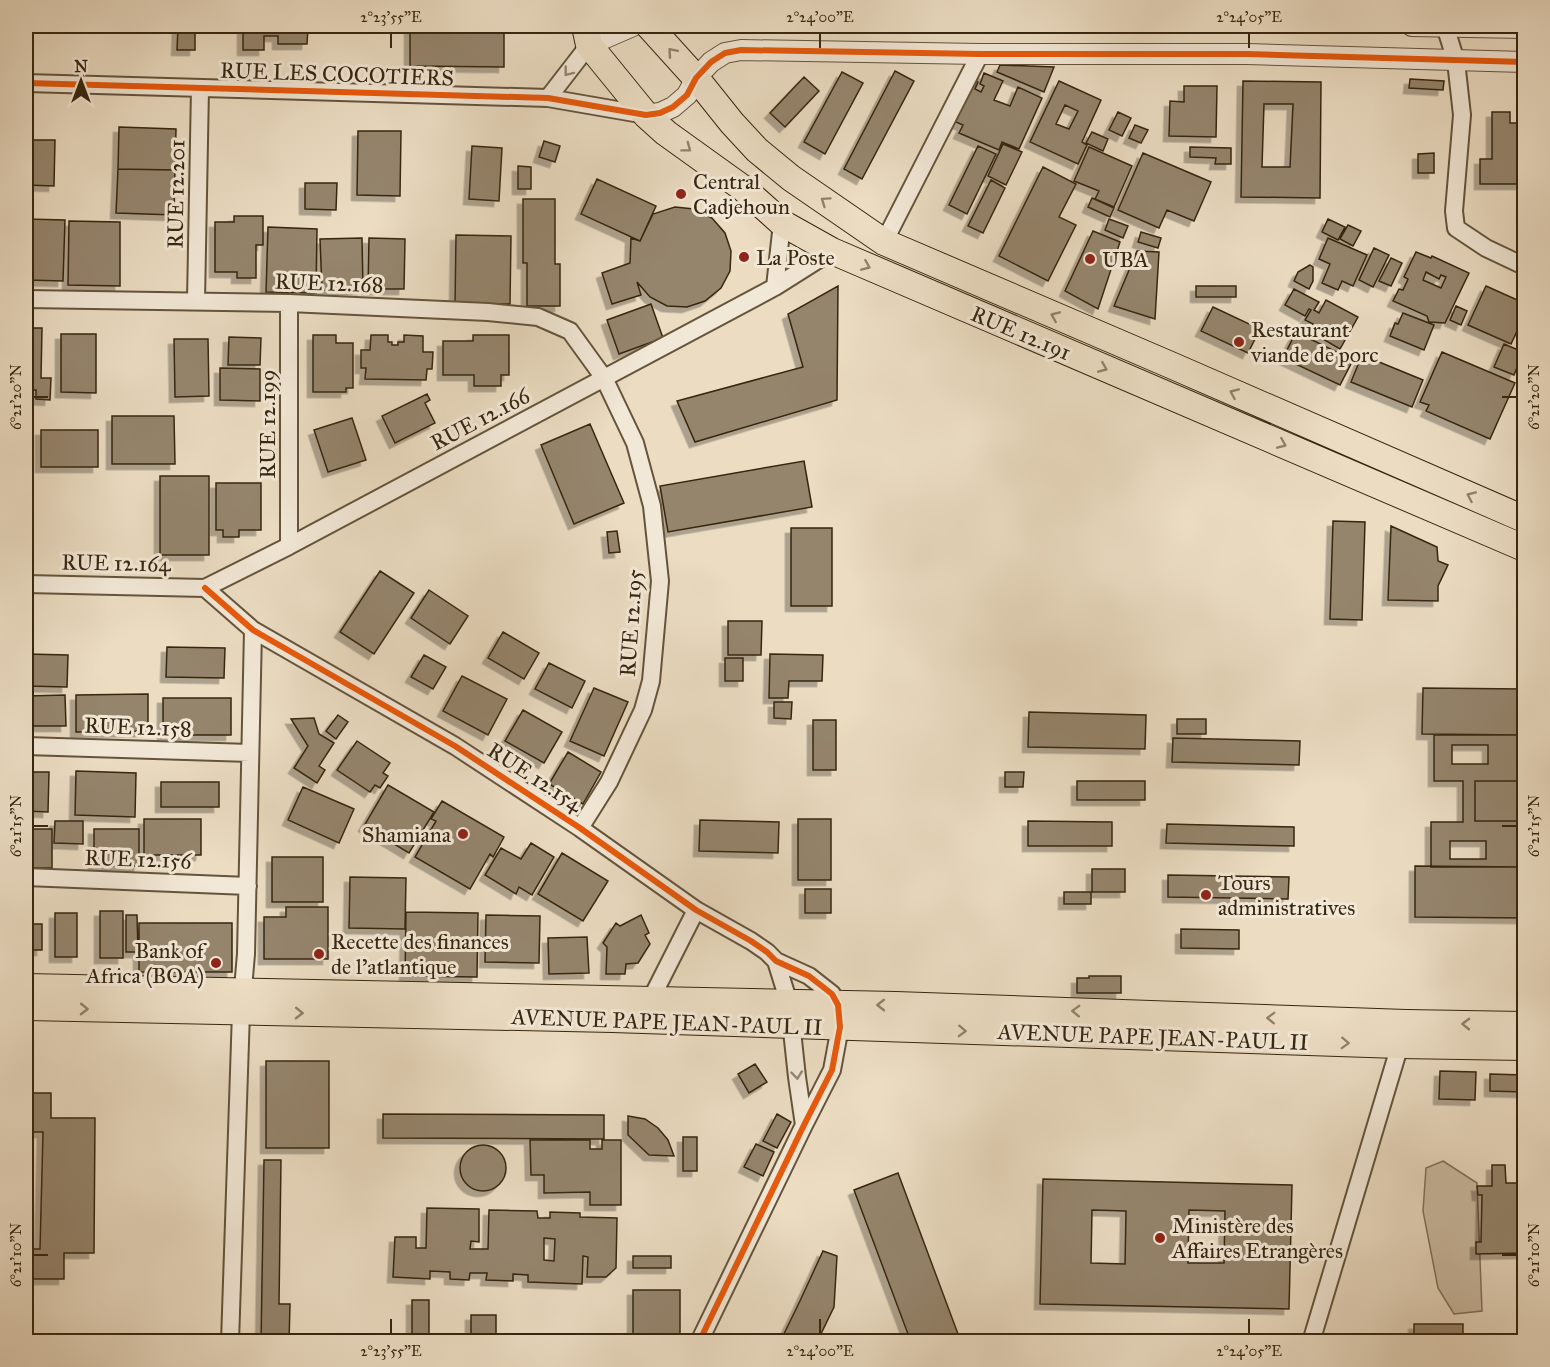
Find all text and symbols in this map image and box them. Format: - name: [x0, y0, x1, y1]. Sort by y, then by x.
- text: 2°23'55"E: [360, 8, 422, 26]
- text: 2°24'00"E: [786, 8, 854, 26]
- text: 2°24'05"E: [1216, 8, 1282, 26]
- one-way arrow: [669, 48, 680, 59]
- north arrow: [51, 51, 111, 111]
- street label: RUE LES COCOTIERS: [220, 56, 454, 92]
- text: N: [74, 57, 88, 76]
- one-way arrow: [565, 65, 576, 76]
- street label: RUE 12.201: [162, 139, 190, 249]
- one-way arrow: [680, 141, 691, 152]
- place label: Central Cadjehoun: [693, 168, 790, 220]
- marker: Central Cadjehoun: [674, 187, 688, 201]
- one-way arrow: [821, 197, 831, 209]
- place label: La Poste: [756, 244, 835, 271]
- place label: UBA: [1102, 246, 1149, 273]
- marker: La Poste: [737, 250, 751, 264]
- marker: UBA: [1083, 252, 1097, 266]
- one-way arrow: [860, 259, 871, 271]
- street label: RUE 12.168: [274, 268, 384, 298]
- street label: RUE 12.191: [967, 300, 1075, 366]
- one-way arrow: [1051, 311, 1062, 323]
- place label: Restaurant viande de porc: [1250, 316, 1378, 368]
- marker: Restaurant viande de porc: [1232, 335, 1246, 349]
- one-way arrow: [1097, 361, 1108, 373]
- text: 6°21'20"N: [7, 364, 25, 430]
- text: 6°21'20"N: [1525, 364, 1543, 430]
- street label: RUE 12.199: [254, 369, 281, 479]
- street label: RUE 12.166: [426, 381, 535, 456]
- one-way arrow: [1230, 388, 1241, 400]
- one-way arrow: [1276, 437, 1287, 449]
- one-way arrow: [1466, 491, 1477, 503]
- street label: RUE 12.164: [61, 549, 172, 577]
- street label: RUE 12.195: [614, 568, 648, 678]
- street label: RUE 12.158: [84, 712, 192, 742]
- street label: RUE 12.154: [483, 736, 588, 818]
- text: 6°21'15"N: [7, 794, 25, 857]
- text: 6°21'15"N: [1525, 794, 1543, 857]
- place label: Shamiana: [362, 821, 452, 848]
- marker: Shamiana: [456, 827, 470, 841]
- street label: RUE 12.156: [84, 844, 193, 874]
- place label: Tours administratives: [1218, 869, 1355, 921]
- marker: Tours administratives: [1199, 888, 1213, 902]
- place label: Recette des finances de l'atlantique: [331, 928, 509, 980]
- place label: Bank of Africa (BOA): [85, 937, 208, 989]
- marker: Recette des finances de l'atlantique: [312, 947, 326, 961]
- marker: Bank of Africa (BOA): [209, 956, 223, 970]
- one-way arrow: [877, 999, 886, 1011]
- one-way arrow: [79, 1002, 88, 1015]
- street label: AVENUE PAPE JEAN-PAUL II: [510, 1003, 823, 1041]
- one-way arrow: [1072, 1005, 1081, 1017]
- one-way arrow: [295, 1007, 304, 1019]
- one-way arrow: [1267, 1012, 1276, 1024]
- street label: AVENUE PAPE JEAN-PAUL II: [996, 1018, 1309, 1056]
- one-way arrow: [1462, 1018, 1471, 1030]
- one-way arrow: [957, 1024, 966, 1037]
- one-way arrow: [1341, 1037, 1350, 1050]
- one-way arrow: [790, 1071, 803, 1080]
- place label: Ministère des Affaires Etrangères: [1171, 1212, 1343, 1264]
- text: 6°21'10"N: [7, 1222, 25, 1287]
- text: 6°21'10"N: [1525, 1222, 1543, 1287]
- marker: Ministère des Affaires Etrangères: [1153, 1231, 1167, 1245]
- text: 2°23'55"E: [360, 1342, 422, 1360]
- text: 2°24'00"E: [786, 1342, 854, 1360]
- text: 2°24'05"E: [1216, 1342, 1282, 1360]

